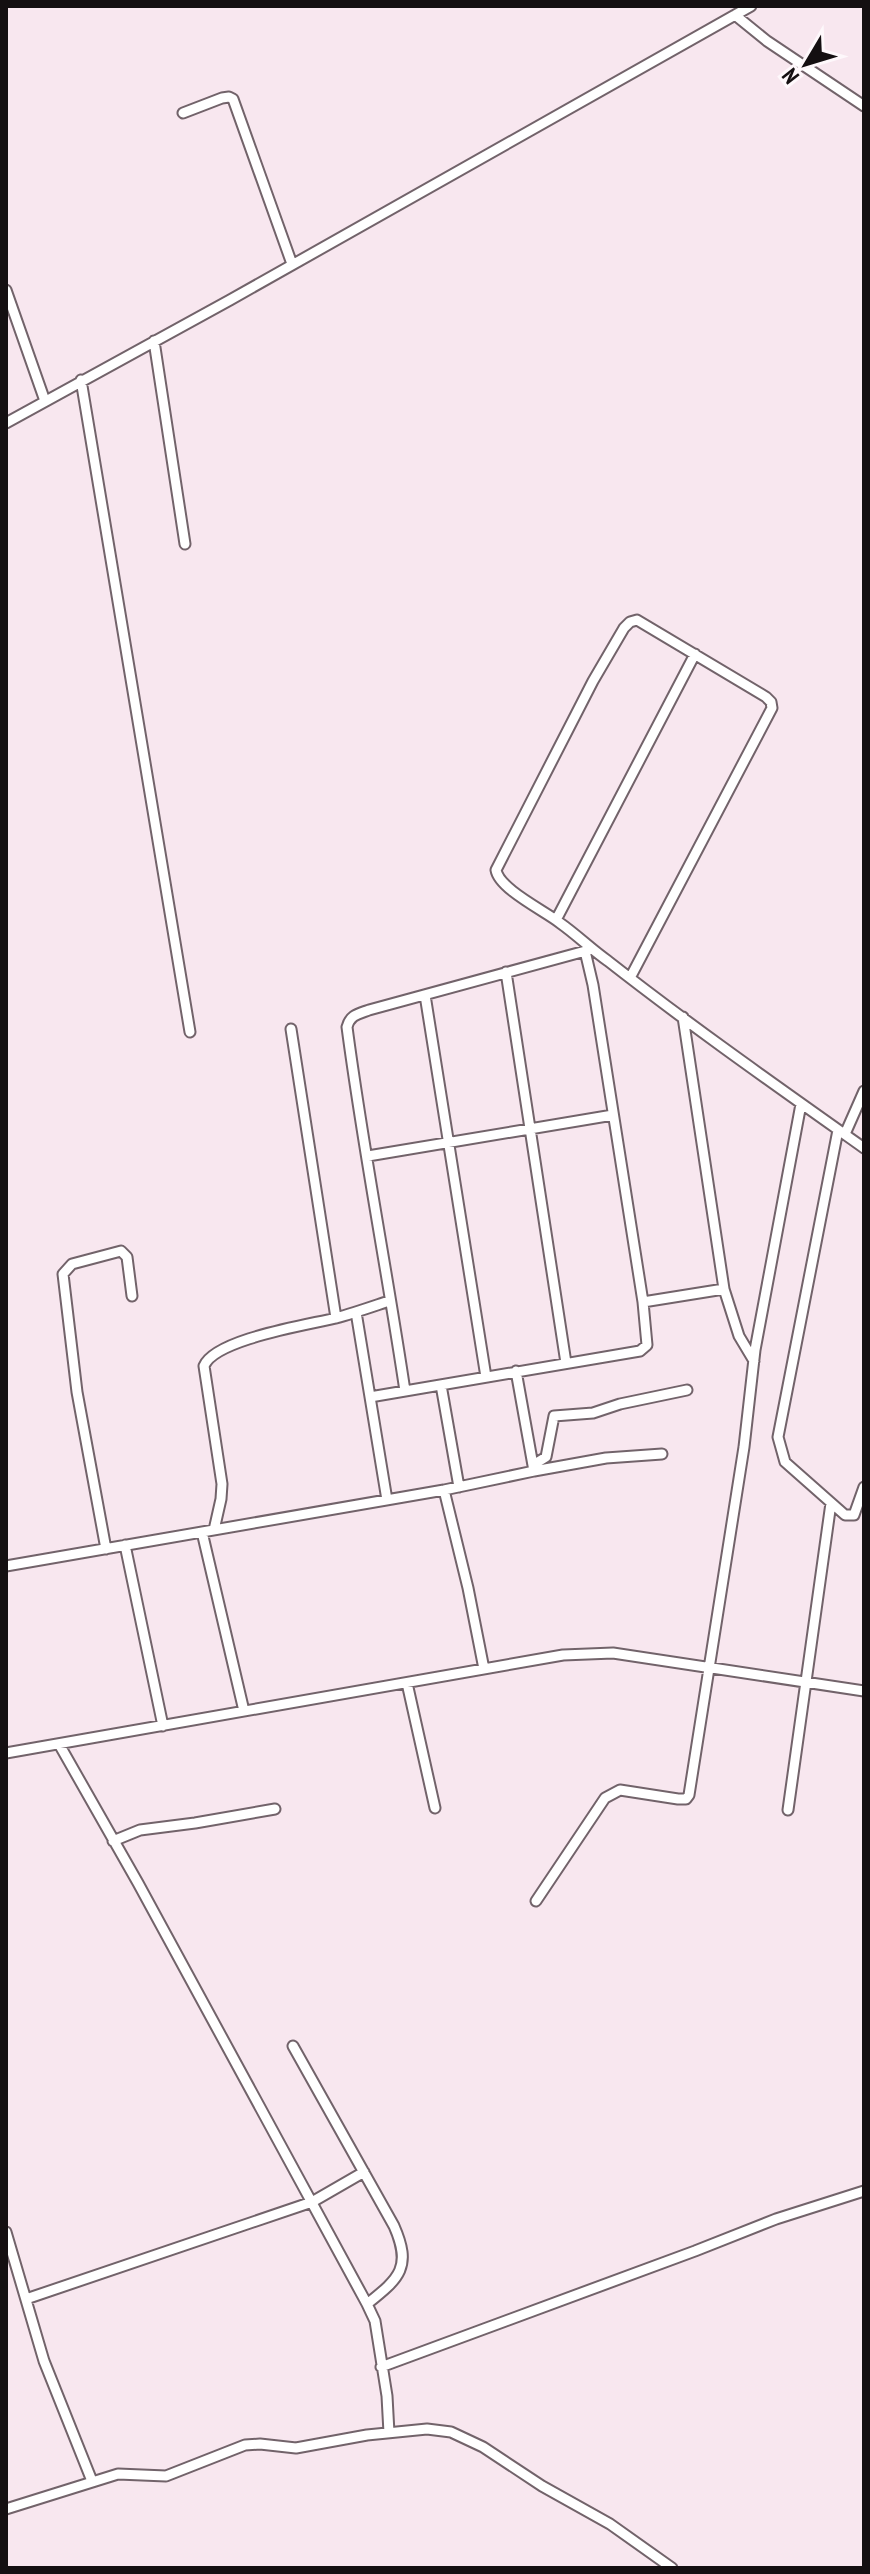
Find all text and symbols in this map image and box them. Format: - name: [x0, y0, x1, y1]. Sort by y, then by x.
- north arrow: [766, 24, 846, 104]
- text: N: [776, 63, 805, 90]

